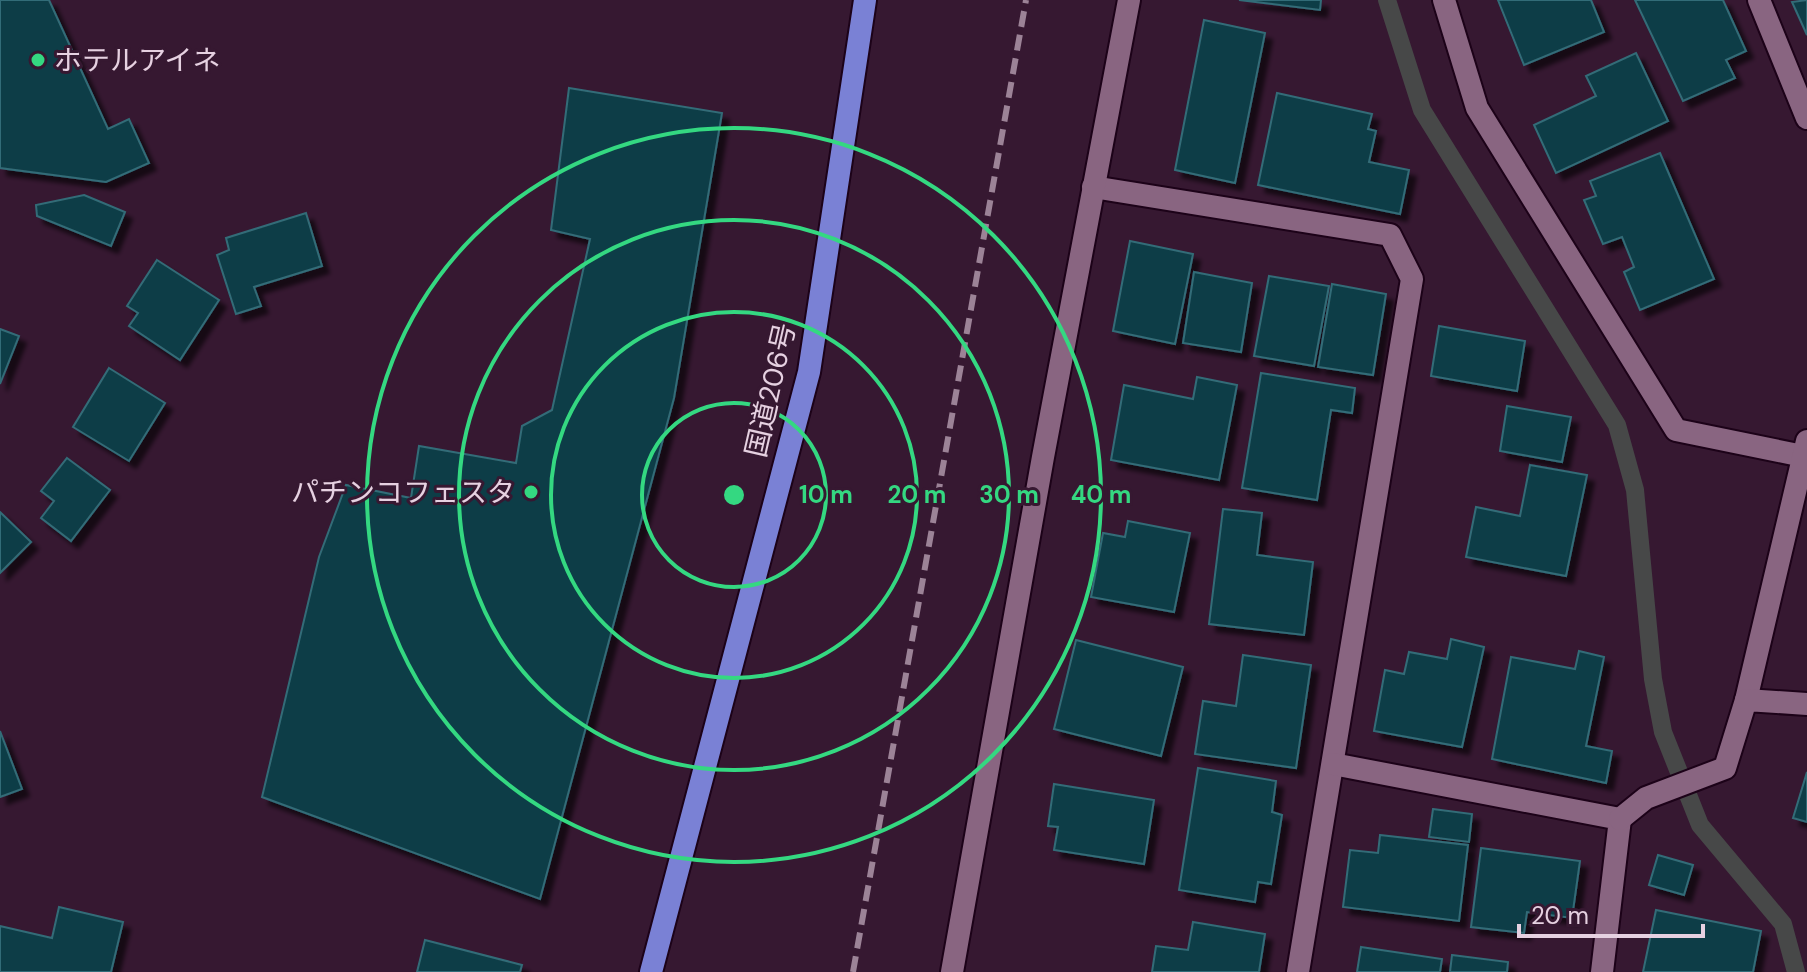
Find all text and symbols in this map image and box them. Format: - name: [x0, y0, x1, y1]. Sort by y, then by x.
- place label: ホテルアイネ: [54, 42, 221, 79]
- marker: ホテルアイネ: [29, 51, 47, 69]
- street label: 国道206号: [737, 319, 804, 461]
- place label: パチンコフェスタ: [291, 474, 515, 511]
- text: 10 m: [799, 479, 853, 510]
- text: 20 m: [888, 479, 946, 510]
- text: 30 m: [979, 479, 1039, 510]
- text: 40 m: [1071, 479, 1131, 510]
- centre of rings: [720, 481, 748, 509]
- marker: パチンコフェスタ: [522, 483, 540, 501]
- scale bar: [1519, 888, 1703, 938]
- text: 20 m: [1531, 900, 1589, 931]

